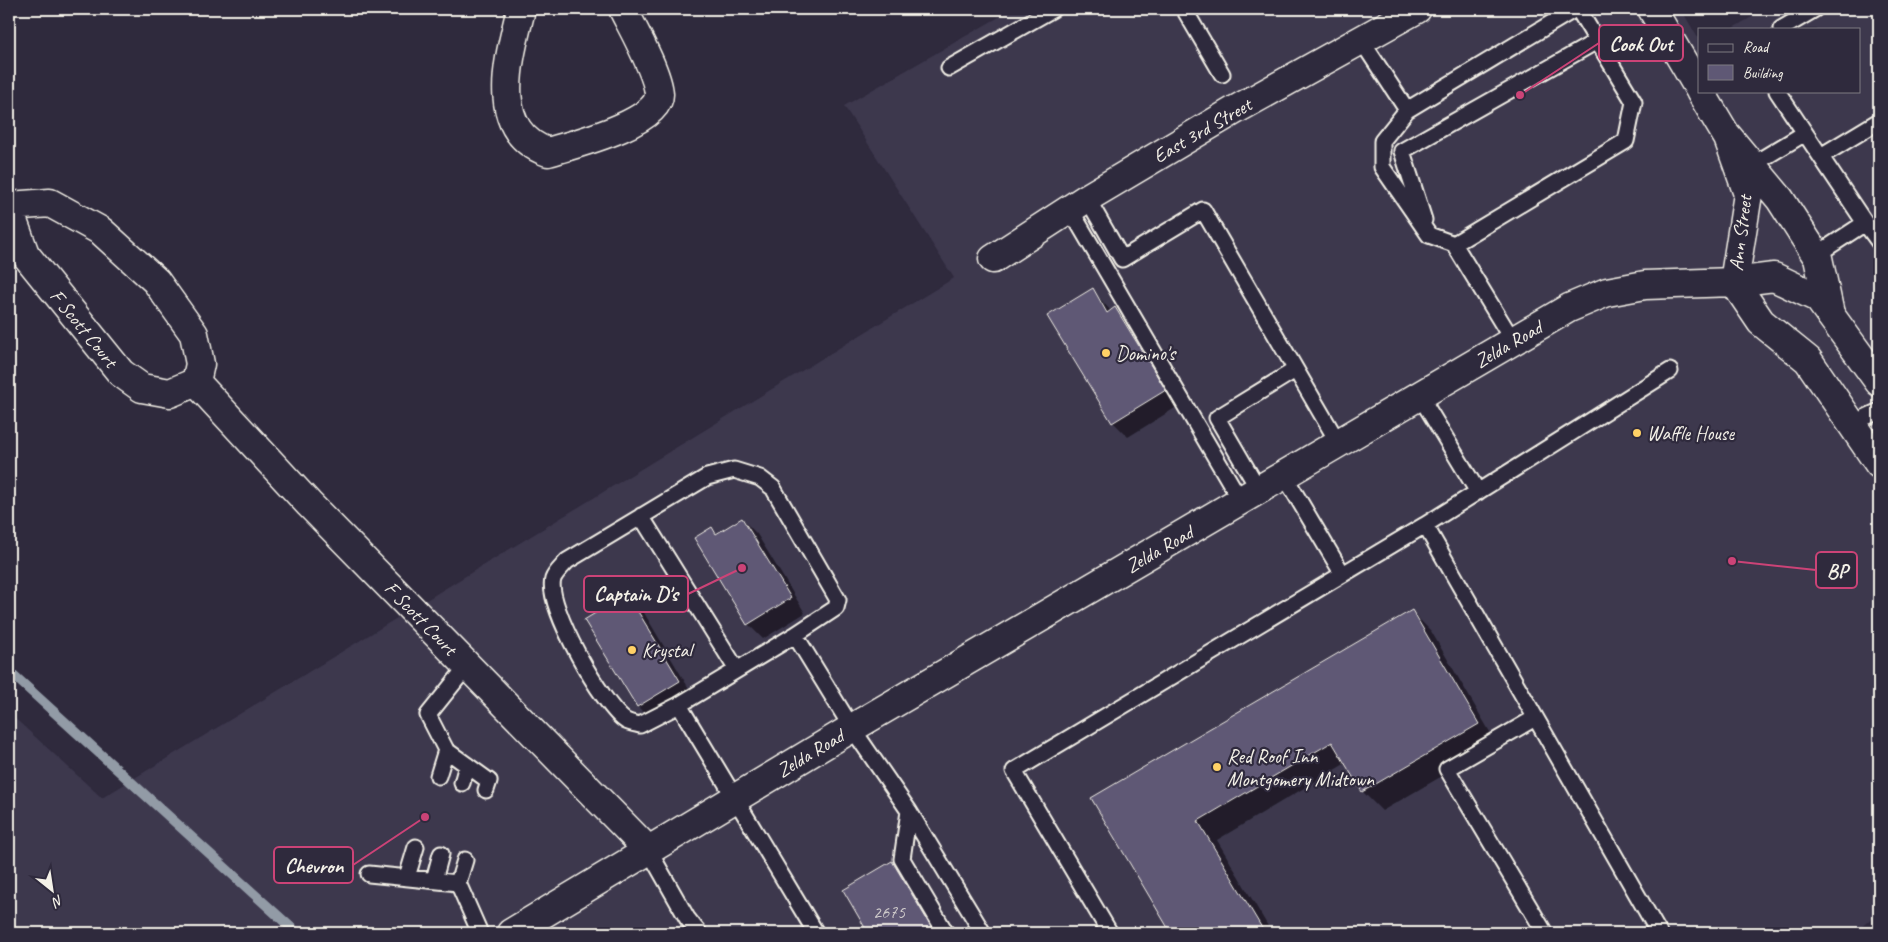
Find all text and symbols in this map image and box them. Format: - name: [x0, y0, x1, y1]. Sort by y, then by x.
- callout: Cook Out: [1599, 25, 1683, 61]
- legend: [1698, 28, 1860, 92]
- text: Cook Out: [1609, 31, 1676, 57]
- text: Road: [1743, 38, 1770, 57]
- text: Building: [1743, 64, 1783, 83]
- street label: East 3rd Street: [1149, 91, 1258, 169]
- street label: Ann Street: [1723, 192, 1758, 272]
- street label: F Scott Court: [44, 284, 124, 374]
- street label: Zelda Road: [1470, 314, 1549, 374]
- place label: Domino's: [1116, 341, 1177, 366]
- marker: Domino's: [1100, 347, 1112, 359]
- place label: Waffle House: [1647, 421, 1735, 446]
- marker: Waffle House: [1631, 427, 1643, 439]
- street label: Zelda Road: [1121, 519, 1200, 579]
- callout: BP: [1816, 552, 1857, 588]
- text: BP: [1827, 558, 1850, 584]
- street label: F Scott Court: [379, 576, 464, 662]
- callout: Captain D's: [584, 576, 688, 612]
- text: Captain D's: [594, 581, 681, 607]
- place label: Krystal: [642, 638, 695, 663]
- marker: Krystal: [626, 644, 638, 656]
- street label: Zelda Road: [772, 722, 851, 783]
- place label: Red Roof Inn Montgomery Midtown: [1227, 744, 1375, 792]
- marker: Red Roof Inn Montgomery Midtown: [1211, 761, 1223, 773]
- callout: Chevron: [274, 847, 353, 883]
- text: Chevron: [285, 853, 345, 879]
- north arrow: [28, 864, 78, 914]
- text: N: [48, 891, 66, 912]
- house number: 2675: [873, 901, 906, 923]

